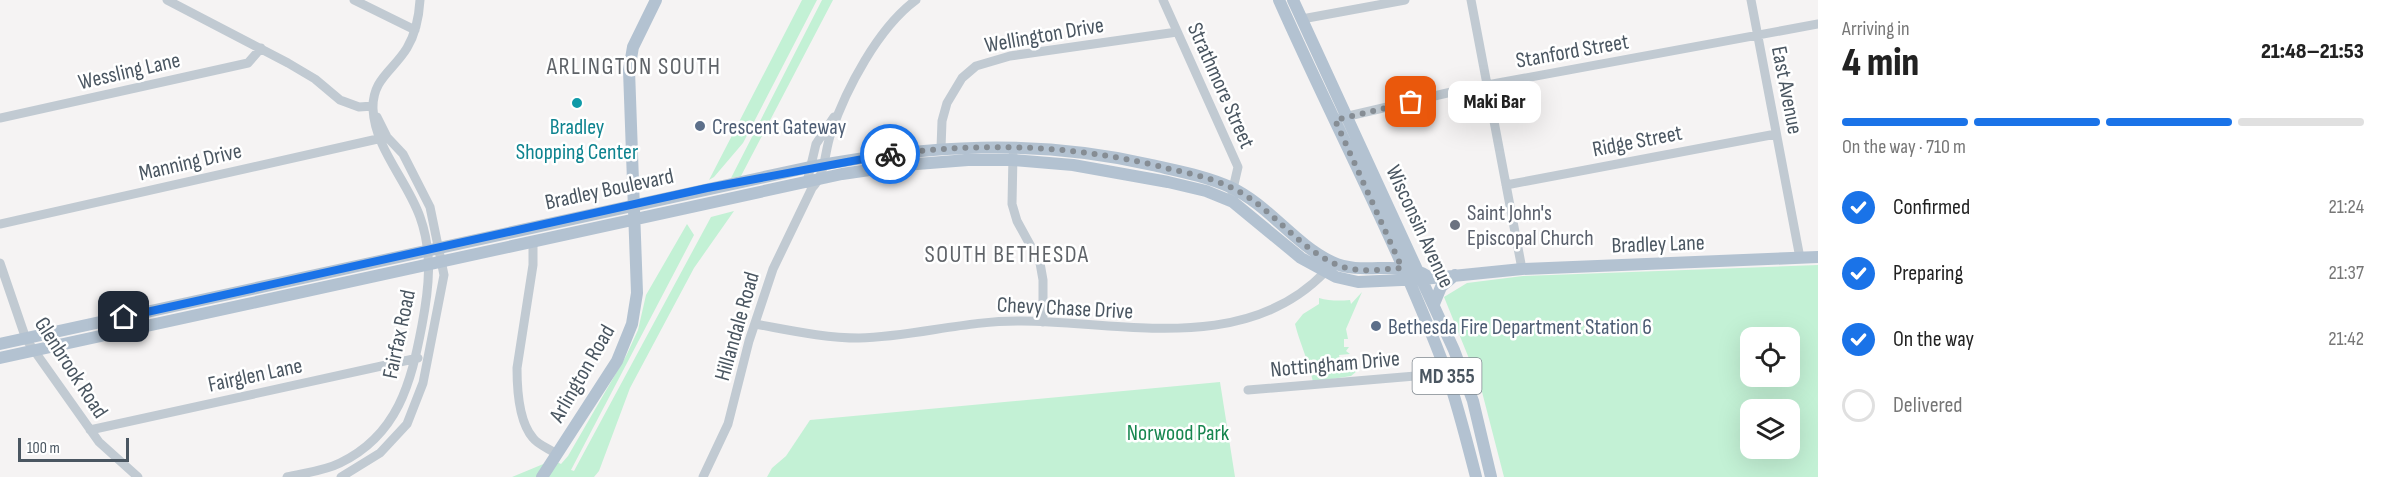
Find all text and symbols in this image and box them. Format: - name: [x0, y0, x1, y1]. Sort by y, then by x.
- street label: Wellington Drive: [983, 12, 1106, 59]
- text: Arriving in: [1842, 17, 1910, 41]
- street label: Strathmore Street: [1181, 19, 1260, 153]
- street label: Stanford Street: [1514, 28, 1631, 75]
- text: 21:48–21:53: [2261, 38, 2364, 65]
- text: 4 min: [1842, 40, 1919, 87]
- street label: East Avenue: [1765, 44, 1808, 137]
- street label: Wessling Lane: [76, 47, 183, 96]
- district label: ARLINGTON SOUTH: [546, 52, 721, 81]
- pin: [1385, 76, 1436, 127]
- callout: Maki Bar: [1447, 81, 1540, 123]
- icon: bag: [1394, 85, 1427, 118]
- text: Maki Bar: [1463, 90, 1526, 114]
- marker: Bradley Shopping Center: [570, 96, 584, 110]
- place label: Bradley Shopping Center: [516, 114, 638, 166]
- place label: Crescent Gateway: [712, 114, 847, 141]
- marker: Crescent Gateway: [693, 119, 707, 133]
- street label: Ridge Street: [1590, 119, 1685, 163]
- courier: [860, 124, 920, 184]
- text: On the way · 710 m: [1842, 135, 1966, 159]
- street label: Manning Drive: [136, 138, 244, 187]
- icon: bike: [874, 138, 907, 171]
- street label: Wisconsin Avenue: [1379, 161, 1460, 292]
- street label: Bradley Boulevard: [543, 163, 676, 216]
- icon: check: [1842, 191, 1875, 224]
- text: Confirmed: [1893, 194, 1970, 221]
- text: 21:24: [2328, 195, 2364, 219]
- place label: Saint John's Episcopal Church: [1467, 200, 1594, 252]
- marker: Saint John's Episcopal Church: [1448, 218, 1462, 232]
- street label: Bradley Lane: [1611, 229, 1705, 260]
- district label: SOUTH BETHESDA: [924, 240, 1090, 269]
- icon: check: [1842, 257, 1875, 290]
- text: Preparing: [1893, 260, 1963, 287]
- text: 21:37: [2329, 261, 2364, 285]
- street label: Hillandale Road: [709, 269, 766, 384]
- street label: Fairfax Road: [377, 287, 422, 381]
- pin: [98, 291, 149, 342]
- street label: Chevy Chase Drive: [996, 291, 1134, 326]
- icon: home: [107, 300, 140, 333]
- street label: Glenbrook Road: [28, 312, 113, 424]
- place label: Bethesda Fire Department Station 6: [1388, 314, 1652, 341]
- marker: Bethesda Fire Department Station 6: [1369, 319, 1383, 333]
- street label: Arlington Road: [543, 320, 621, 428]
- icon: check: [1842, 323, 1875, 356]
- text: On the way: [1893, 326, 1974, 353]
- map controls: [1740, 327, 1800, 459]
- button: locate: [1740, 327, 1800, 387]
- text: 21:42: [2328, 327, 2364, 351]
- street label: Nottingham Drive: [1269, 345, 1401, 384]
- street label: Fairglen Lane: [206, 352, 305, 399]
- road number: MD 355: [1412, 358, 1482, 394]
- text: Delivered: [1893, 392, 1962, 419]
- button: layers: [1740, 399, 1800, 459]
- park label: Norwood Park: [1127, 420, 1230, 447]
- scale bar: [18, 435, 129, 462]
- text: 100 m: [27, 439, 60, 458]

